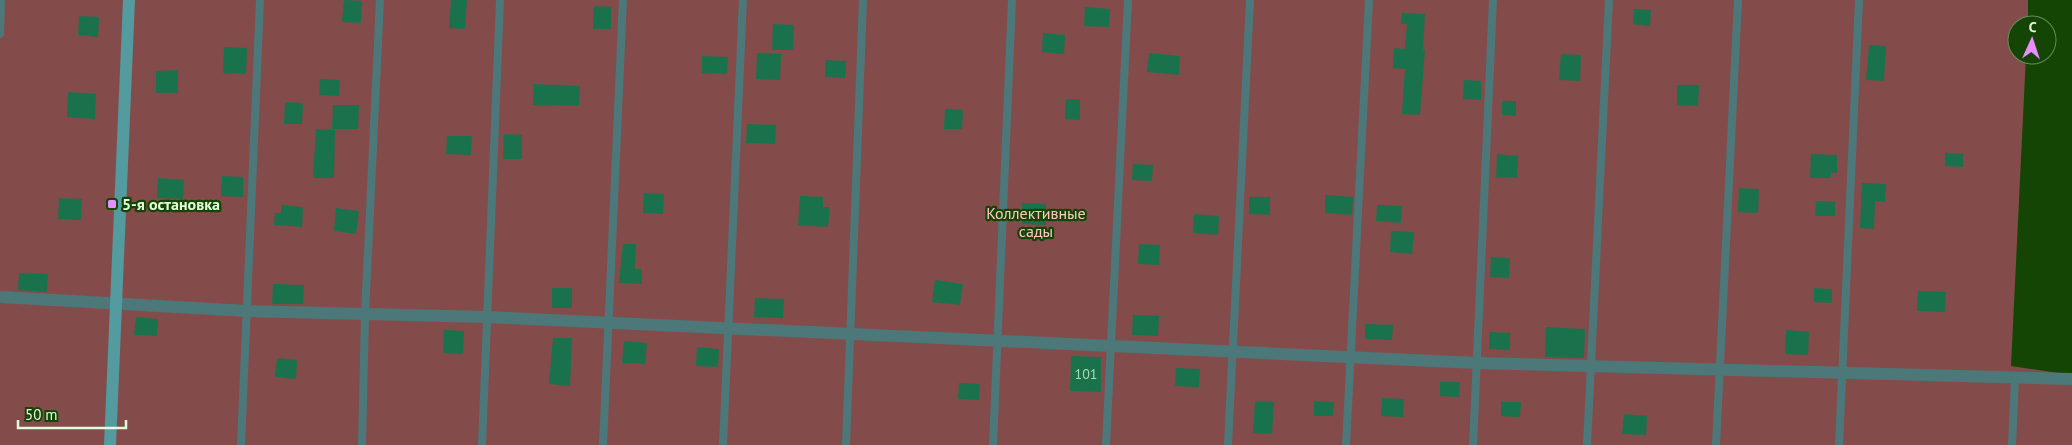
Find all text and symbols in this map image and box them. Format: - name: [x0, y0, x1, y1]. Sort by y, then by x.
- north arrow: [2007, 15, 2057, 65]
- text: С: [2028, 18, 2037, 36]
- place label: 5-я остановка: [122, 194, 220, 214]
- marker: 5-я остановка: [106, 198, 118, 210]
- park label: Коллективные сады: [986, 203, 1086, 241]
- house number: 101: [1075, 365, 1097, 383]
- scale bar: [18, 398, 125, 430]
- text: 50 m: [25, 405, 58, 424]

